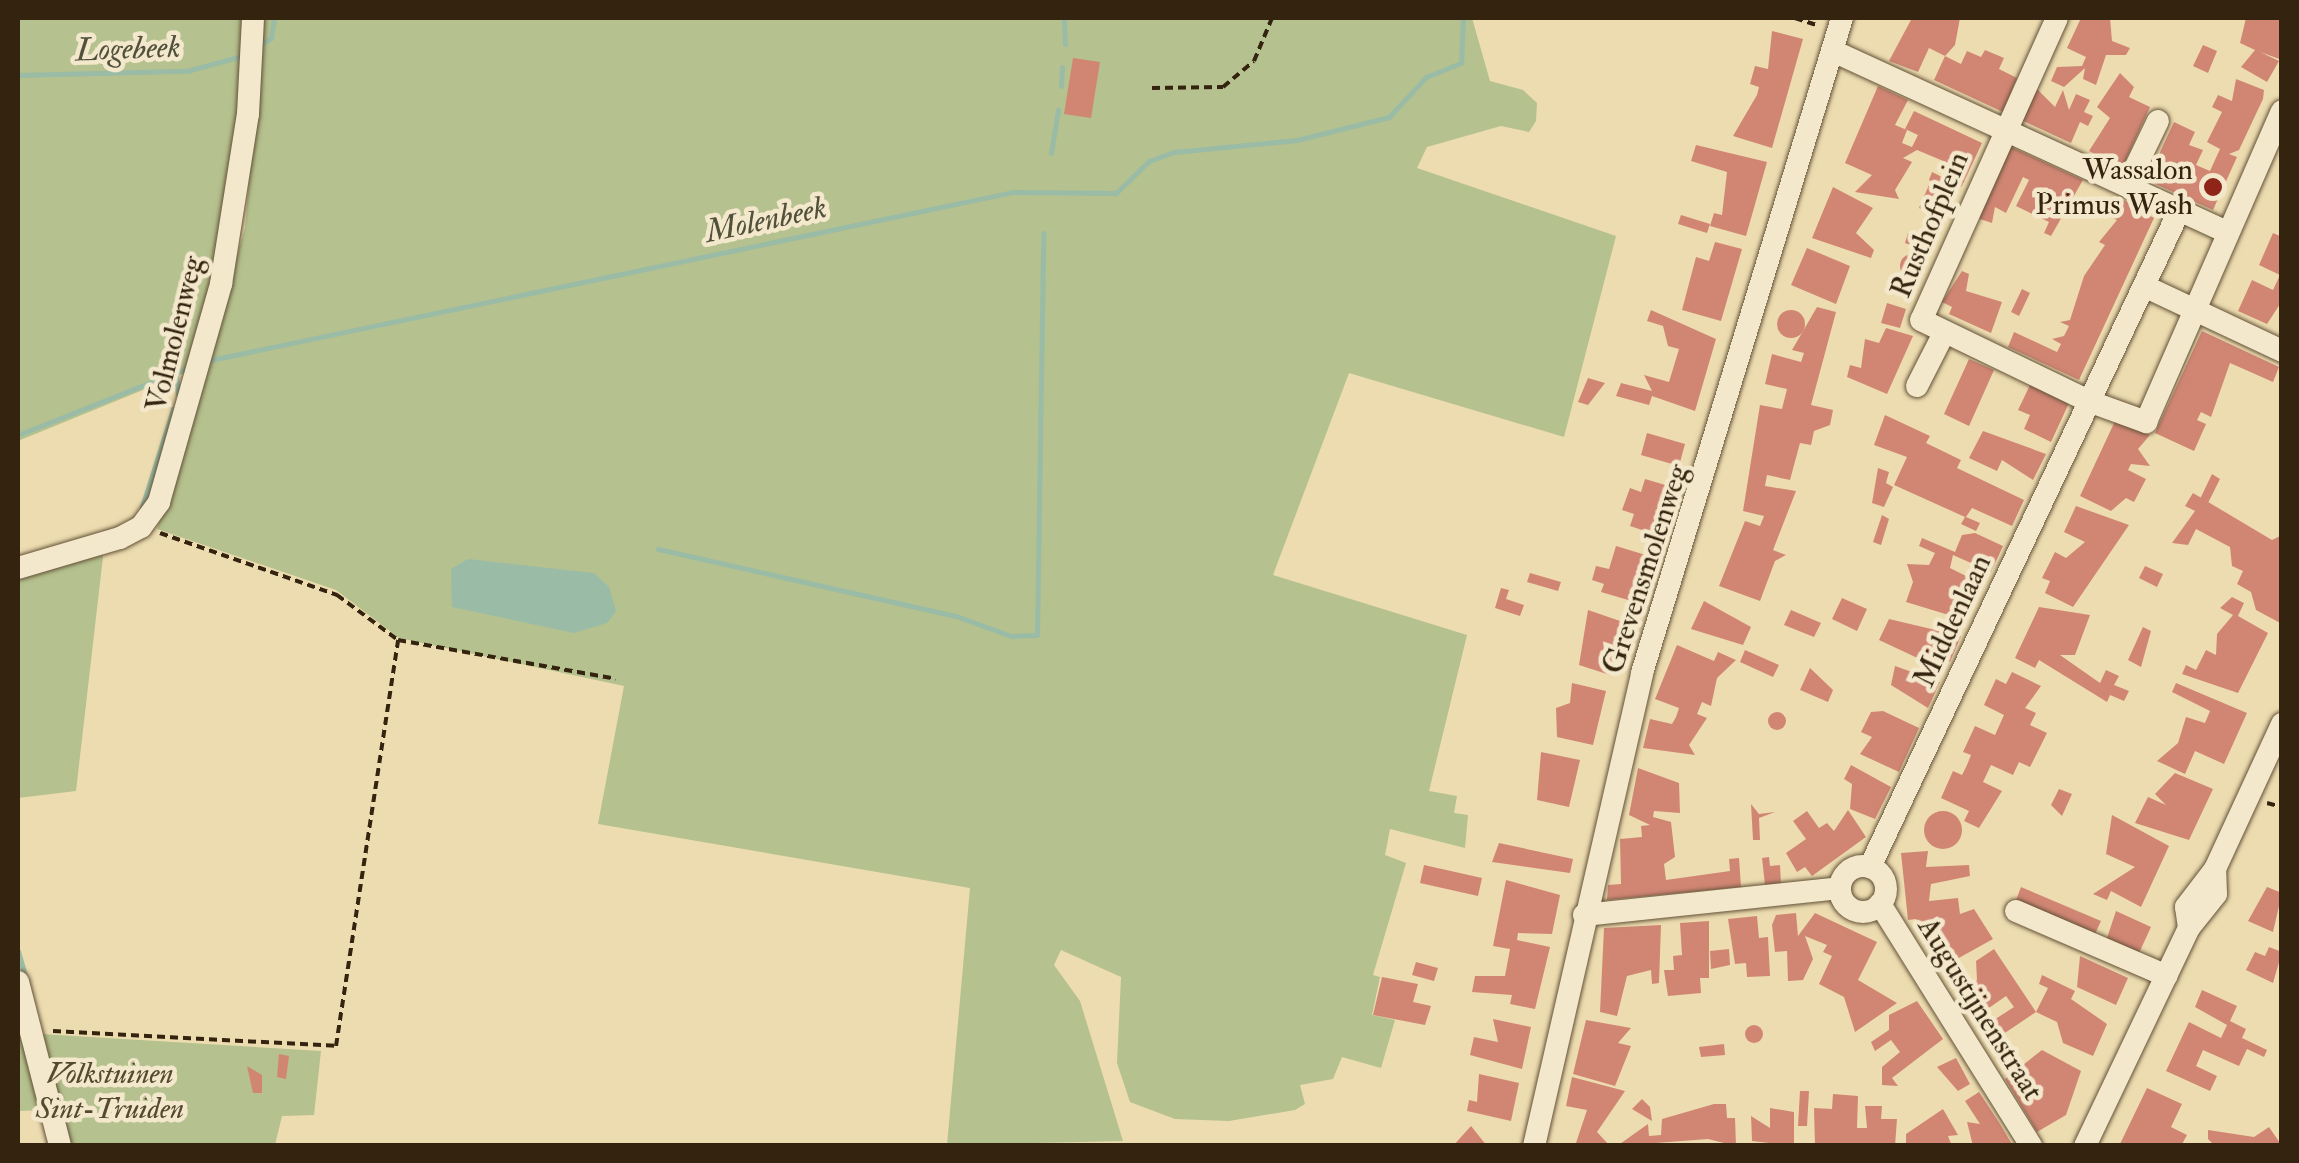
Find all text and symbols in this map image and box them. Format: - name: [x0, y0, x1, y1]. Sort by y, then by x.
- water label: Logebeek: [75, 28, 181, 70]
- street label: Rusthofplein: [1883, 147, 1977, 303]
- place label: Wassalon Primus Wash: [2035, 152, 2193, 222]
- marker: Wassalon Primus Wash: [2202, 176, 2224, 198]
- water label: Molenbeek: [702, 188, 830, 252]
- street label: Volmolenweg: [138, 253, 212, 415]
- street label: Grevensmolenweg: [1595, 460, 1697, 678]
- street label: Middenlaan: [1907, 549, 1999, 693]
- street label: Augustijnenstraat: [1909, 911, 2051, 1107]
- park label: Volkstuinen Sint-Truiden: [36, 1056, 184, 1126]

